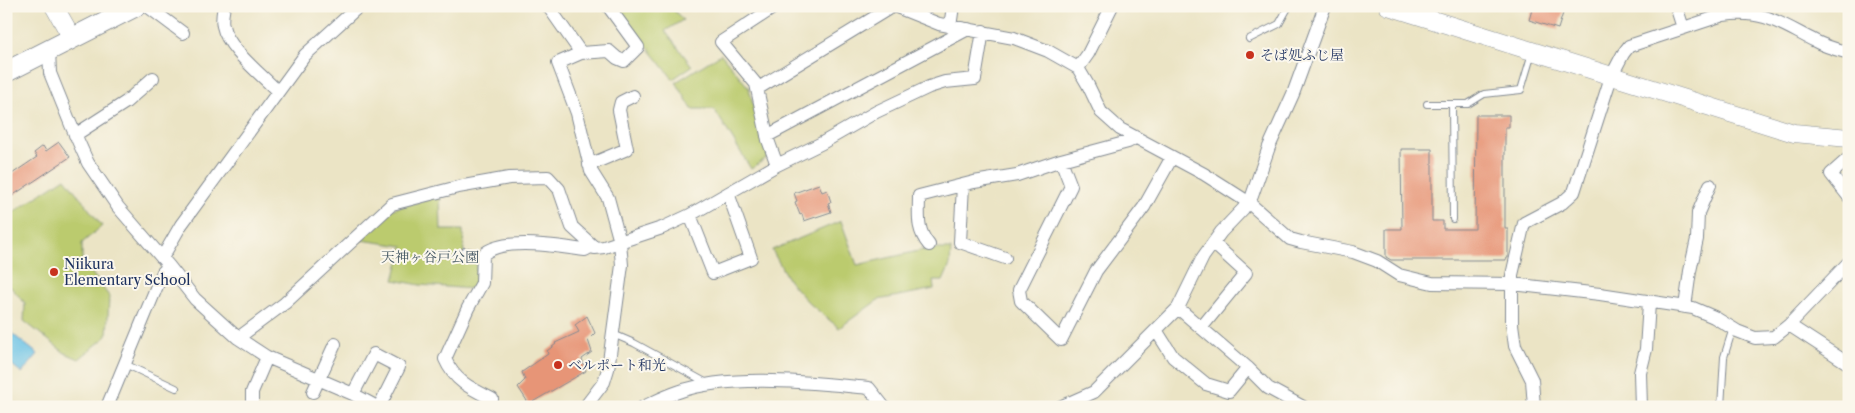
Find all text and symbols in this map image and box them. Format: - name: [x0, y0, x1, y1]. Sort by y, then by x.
- place label: そば処ふじ屋: [1260, 46, 1344, 64]
- marker: そば処ふじ屋: [1244, 49, 1256, 61]
- park label: 天神ヶ谷戸公園: [381, 248, 479, 266]
- place label: Niikura Elementary School: [64, 255, 190, 289]
- marker: Niikura Elementary School: [48, 266, 60, 278]
- place label: ベルポート和光: [568, 356, 666, 374]
- marker: ベルポート和光: [552, 359, 564, 371]

